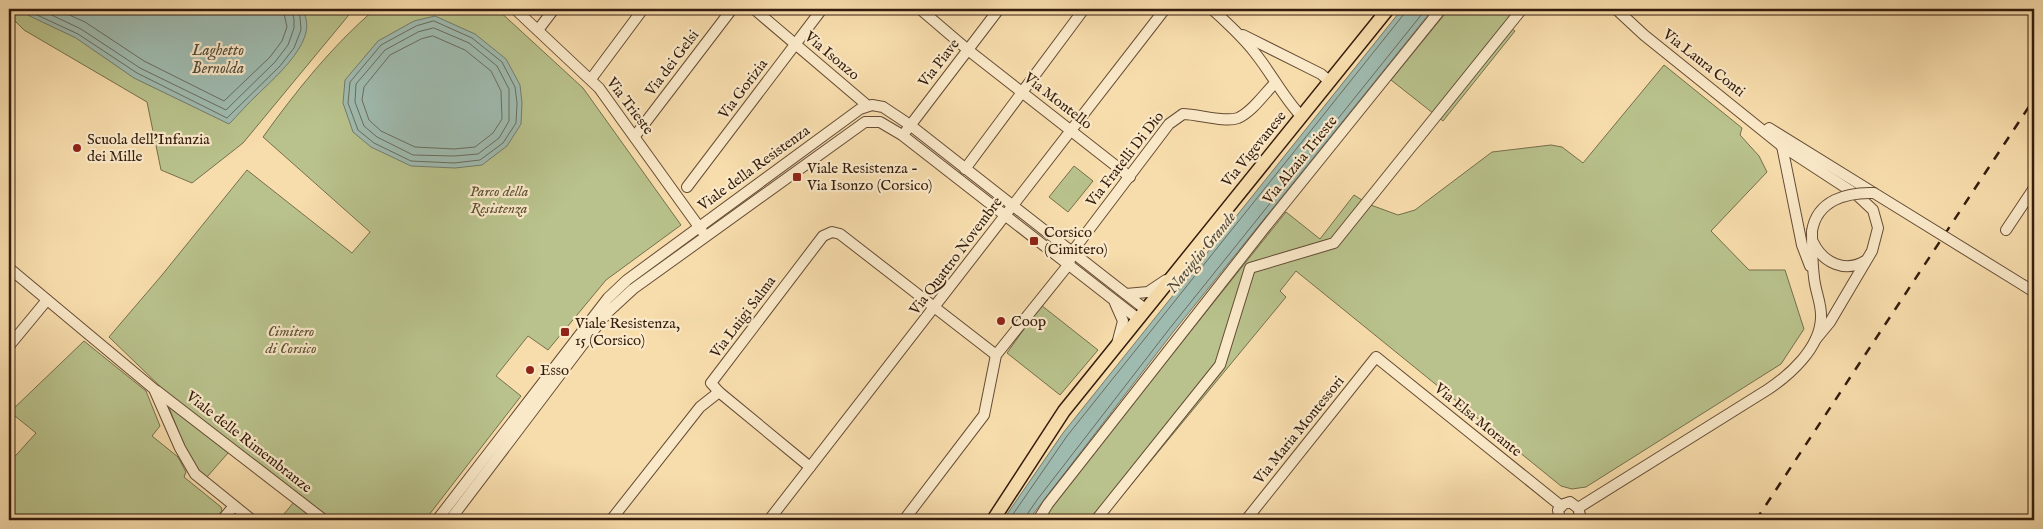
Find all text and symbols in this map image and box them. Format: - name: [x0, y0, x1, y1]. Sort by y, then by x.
- street label: Via Laura Conti: [1658, 24, 1749, 101]
- street label: Via dei Gelsi: [640, 26, 703, 101]
- street label: Via Isonzo: [800, 27, 864, 85]
- street label: Via Piave: [914, 35, 964, 92]
- water label: Laghetto Bernolda: [191, 41, 244, 79]
- street label: Via Gorizia: [714, 55, 772, 124]
- street label: Via Montello: [1019, 68, 1096, 134]
- street label: Via Trieste: [602, 73, 658, 139]
- street label: Via Vigevanese: [1217, 107, 1291, 192]
- street label: Via Fratelli Di Dio: [1081, 108, 1168, 211]
- street label: Via Alzaia Trieste: [1258, 112, 1342, 209]
- street label: Viale della Resistenza: [694, 121, 814, 216]
- place label: Scuola dell'Infanzia dei Mille: [87, 130, 210, 166]
- marker: Scuola dell'Infanzia dei Mille: [71, 142, 83, 154]
- place label: Viale Resistenza - Via Isonzo (Corsico): [806, 159, 933, 195]
- marker: Viale Resistenza - Via Isonzo (Corsico): [791, 171, 803, 183]
- park label: Parco della Resistenza: [470, 182, 529, 218]
- street label: Via Quattro Novembre: [905, 193, 1007, 320]
- water label: Naviglio Grande: [1163, 208, 1242, 298]
- place label: Corsico (Cimitero): [1044, 223, 1108, 259]
- marker: Corsico (Cimitero): [1028, 235, 1040, 247]
- street label: Via Luigi Salma: [705, 272, 780, 363]
- place label: Coop: [1011, 312, 1046, 331]
- place label: Viale Resistenza, 15 (Corsico): [574, 314, 680, 350]
- marker: Coop: [995, 315, 1007, 327]
- park label: Cimitero di Corsico: [264, 322, 317, 358]
- marker: Viale Resistenza, 15 (Corsico): [559, 326, 571, 338]
- place label: Esso: [540, 361, 569, 380]
- marker: Esso: [524, 364, 536, 376]
- street label: Via Maria Montessori: [1249, 372, 1348, 489]
- street label: Via Elsa Morante: [1430, 378, 1526, 461]
- street label: Viale delle Rimembranze: [181, 386, 316, 497]

